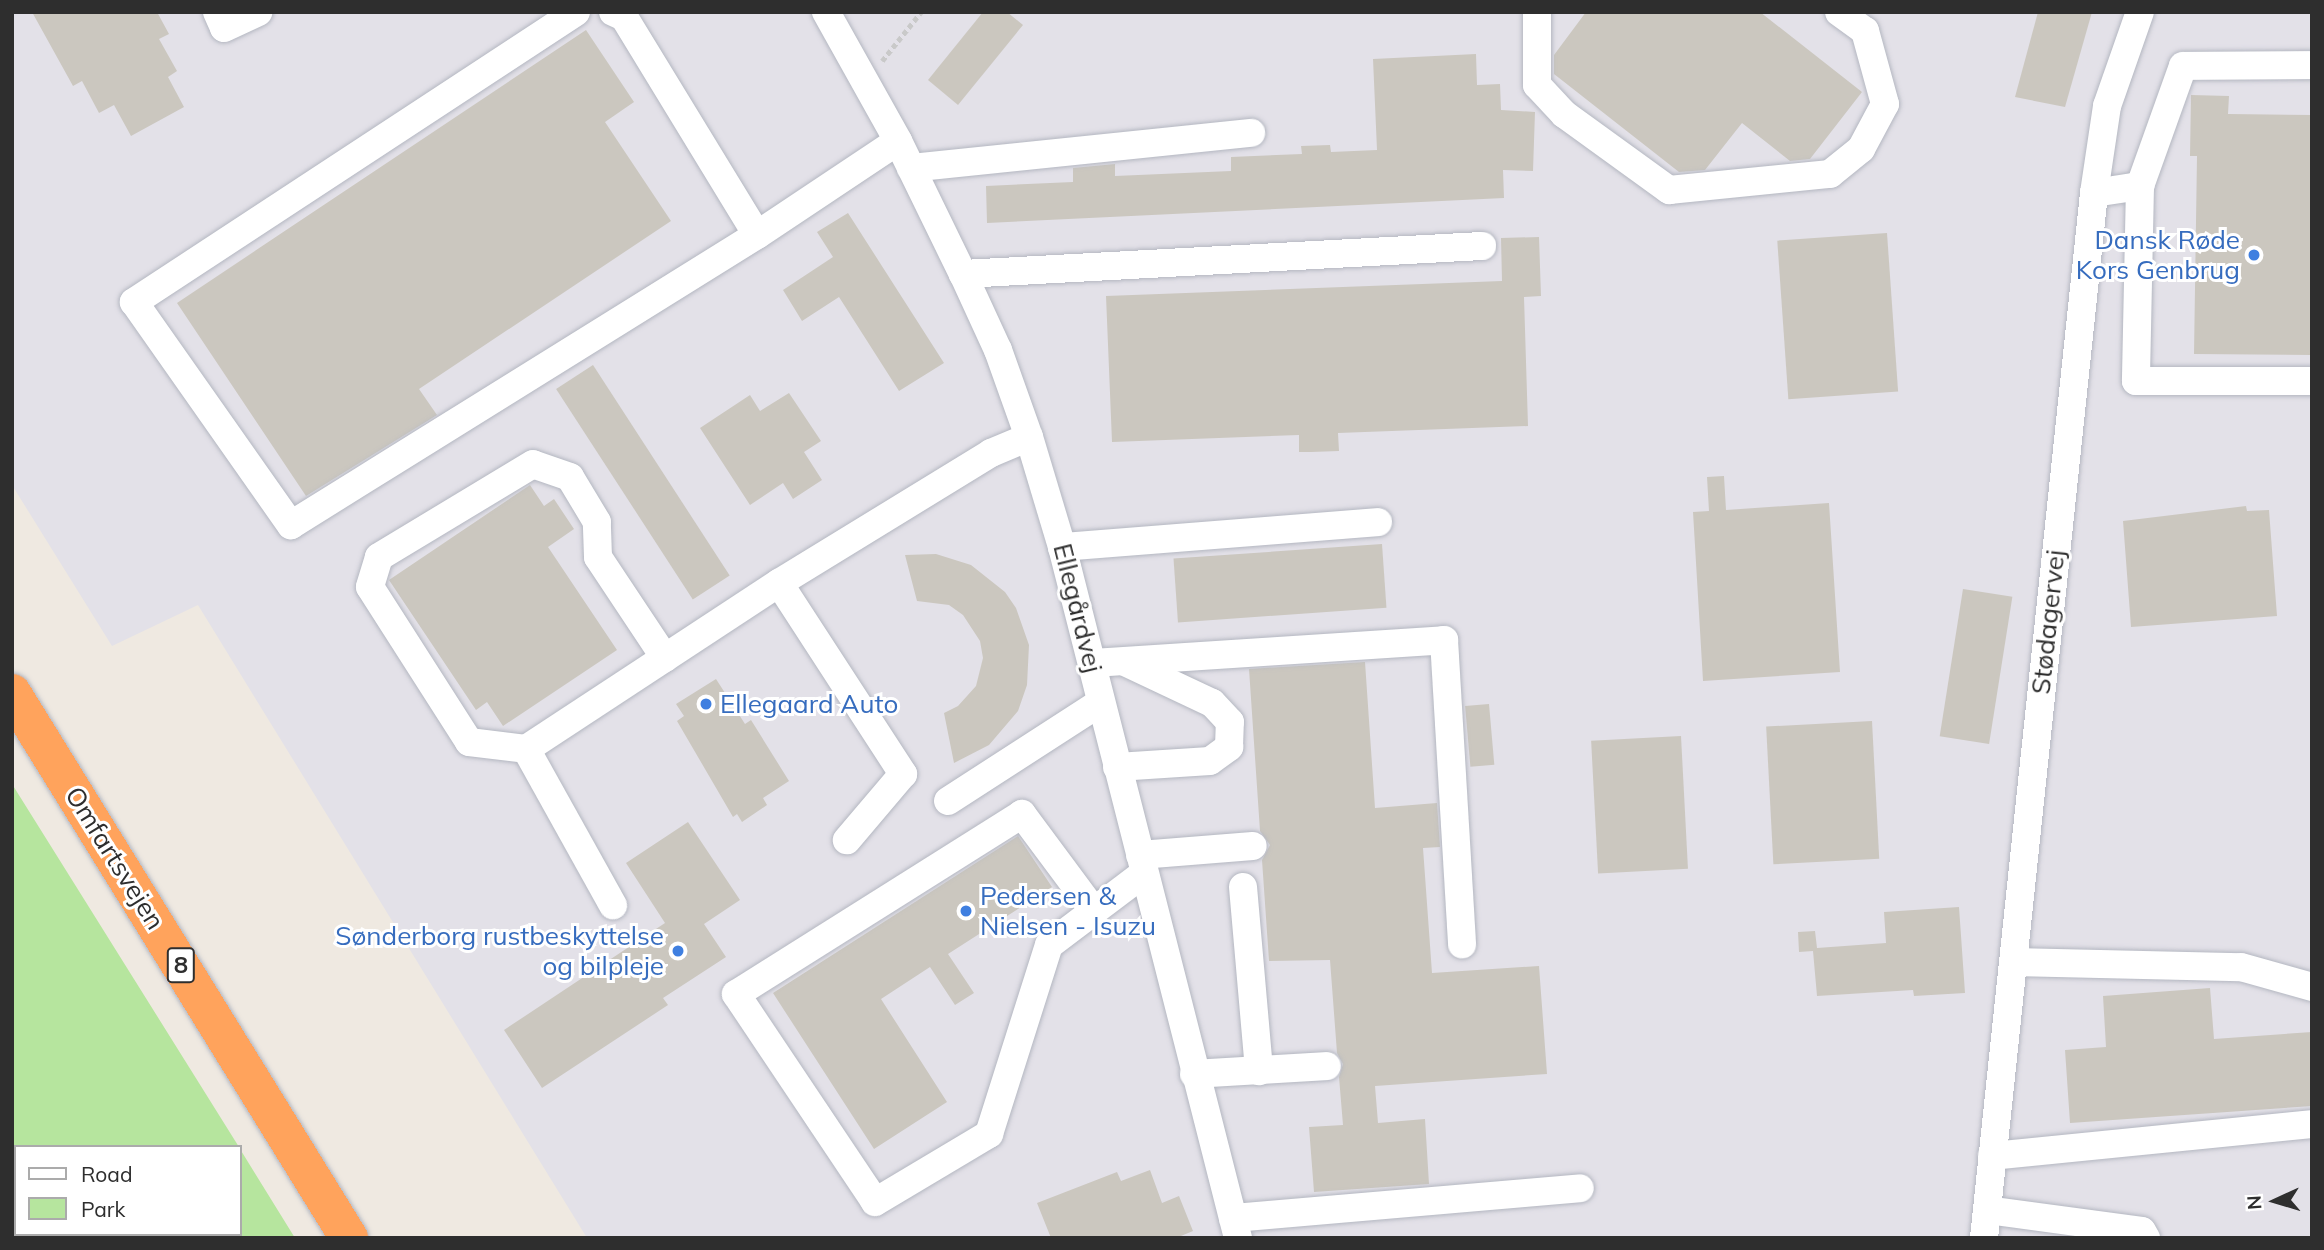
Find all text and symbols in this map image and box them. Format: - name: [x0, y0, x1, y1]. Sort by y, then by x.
- place label: Dansk Røde Kors Genbrug: [2076, 224, 2240, 286]
- marker: Dansk Røde Kors Genbrug: [2246, 247, 2262, 263]
- street label: Ellegårdvej: [1047, 540, 1109, 676]
- street label: Stødagervej: [2025, 548, 2071, 696]
- place label: Ellegaard Auto: [720, 688, 898, 720]
- marker: Ellegaard Auto: [698, 696, 714, 712]
- street label: Omfartsvejen: [59, 781, 171, 935]
- place label: Pedersen & Nielsen - Isuzu: [980, 880, 1156, 942]
- marker: Pedersen & Nielsen - Isuzu: [958, 903, 974, 919]
- place label: Sønderborg rustbeskyttelse og bilpleje: [335, 920, 664, 982]
- marker: Sønderborg rustbeskyttelse og bilpleje: [670, 943, 686, 959]
- road number: 8: [165, 945, 197, 986]
- legend: [14, 1145, 242, 1236]
- text: Road: [81, 1161, 132, 1187]
- north arrow: [2240, 1166, 2310, 1236]
- text: N: [2242, 1194, 2267, 1210]
- text: Park: [81, 1196, 125, 1222]

